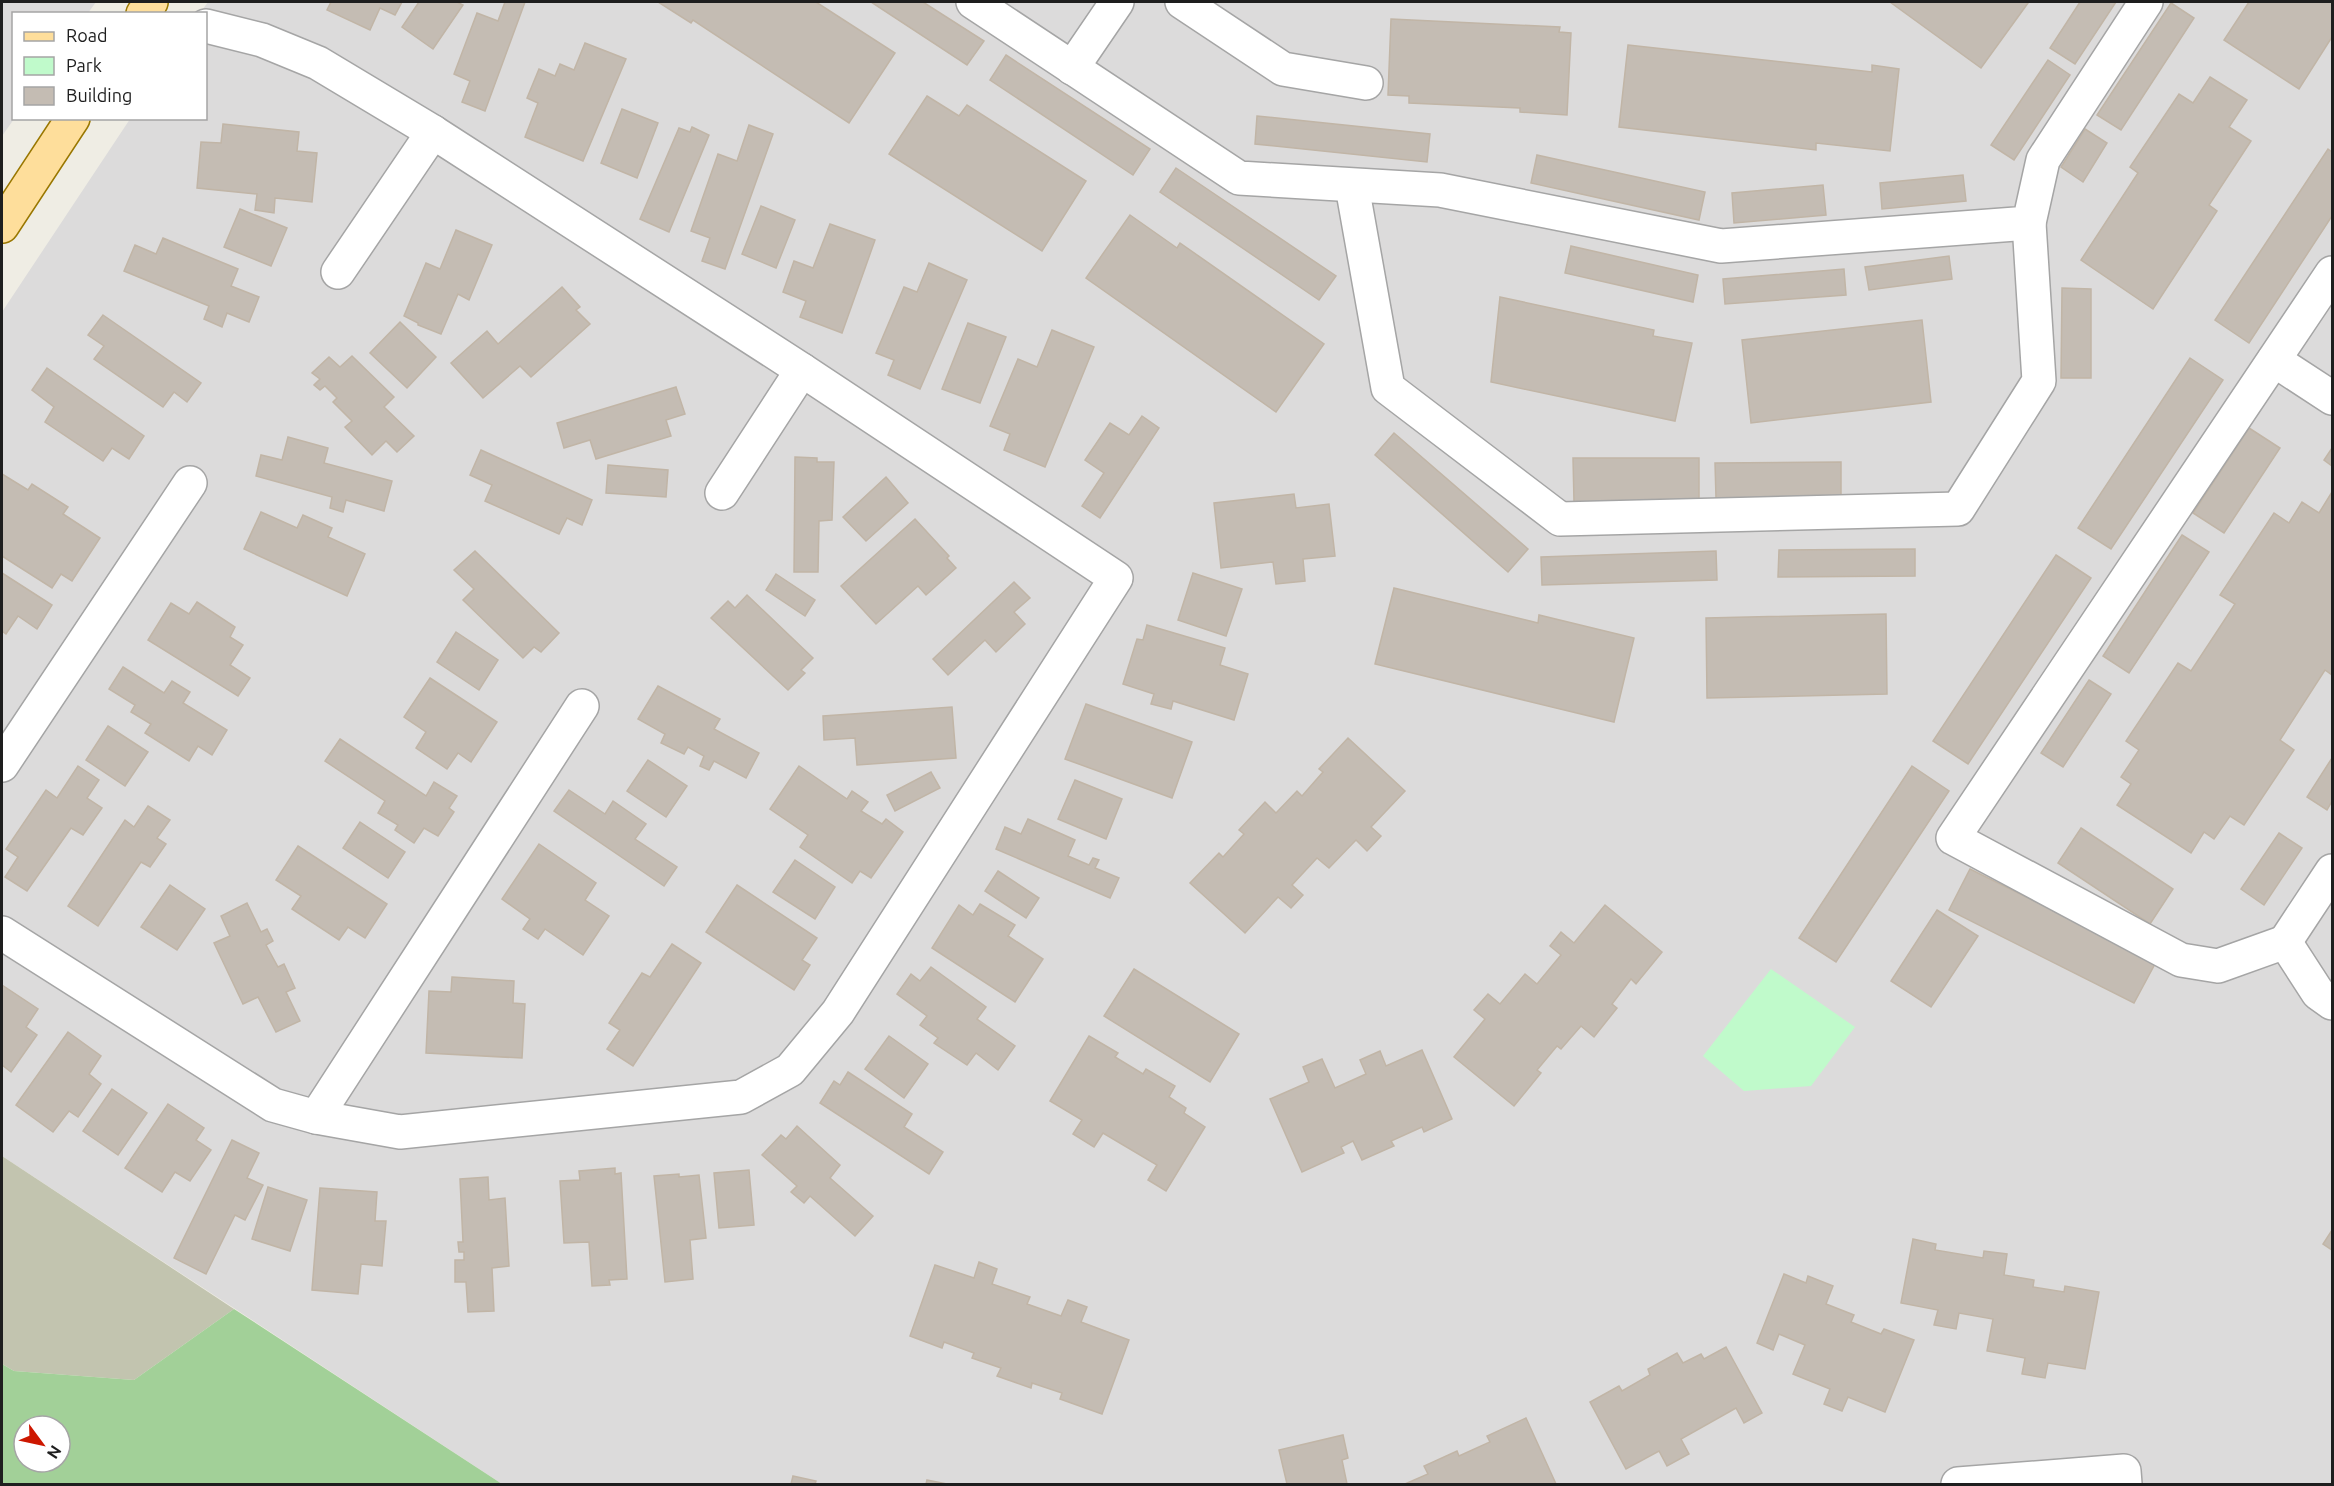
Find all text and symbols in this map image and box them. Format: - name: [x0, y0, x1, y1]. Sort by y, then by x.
- legend: [12, 12, 207, 120]
- text: Road: [66, 25, 108, 45]
- text: Park: [66, 55, 102, 75]
- text: Building: [66, 85, 132, 105]
- north arrow: [12, 1414, 72, 1474]
- text: N: [44, 1442, 65, 1462]

